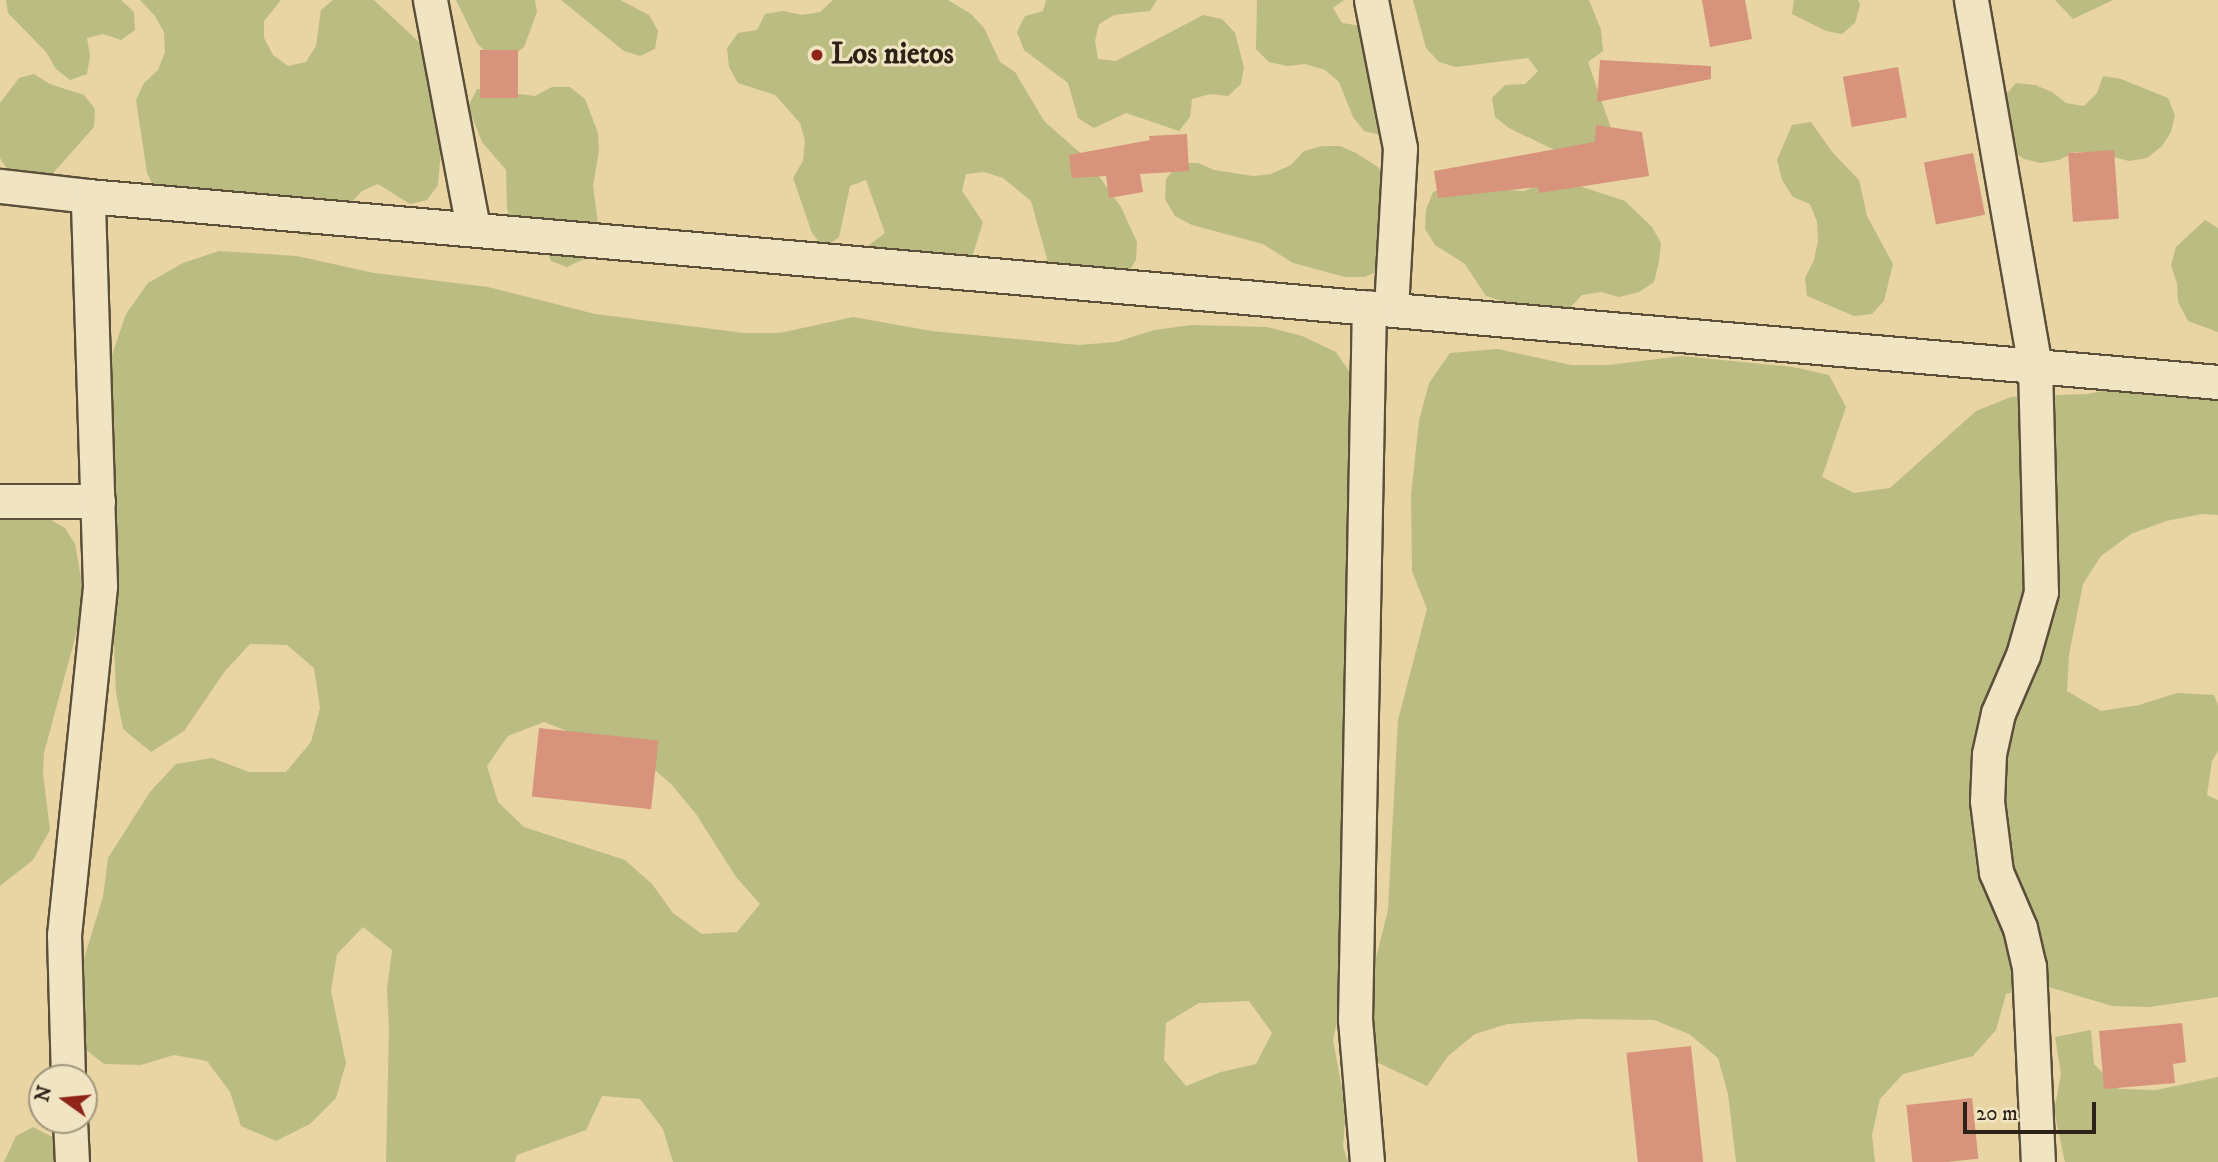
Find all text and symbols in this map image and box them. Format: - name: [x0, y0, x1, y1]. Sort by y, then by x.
- place label: Los nietos: [831, 37, 954, 73]
- marker: Los nietos: [809, 47, 825, 63]
- north arrow: [28, 1064, 98, 1134]
- text: N: [31, 1083, 57, 1104]
- scale bar: [1966, 1088, 2099, 1132]
- text: 20 m: [1976, 1101, 2018, 1127]

